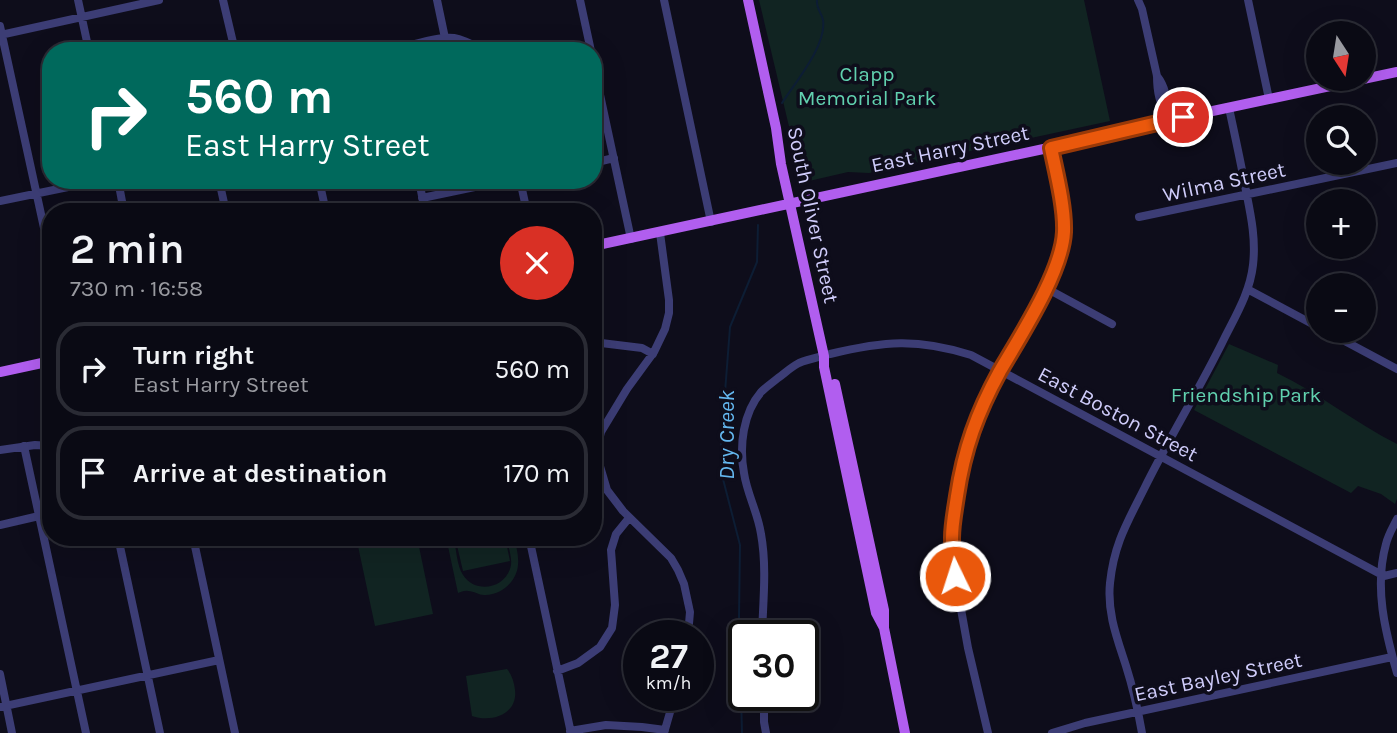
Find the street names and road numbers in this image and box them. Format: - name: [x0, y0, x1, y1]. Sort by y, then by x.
- street label: East Harry Street: [869, 121, 1031, 177]
- street label: South Oliver Street: [783, 125, 843, 305]
- street label: Wilma Street: [1160, 157, 1288, 207]
- street label: East Boston Street: [1034, 362, 1202, 466]
- street label: East Bayley Street: [1132, 647, 1304, 706]

